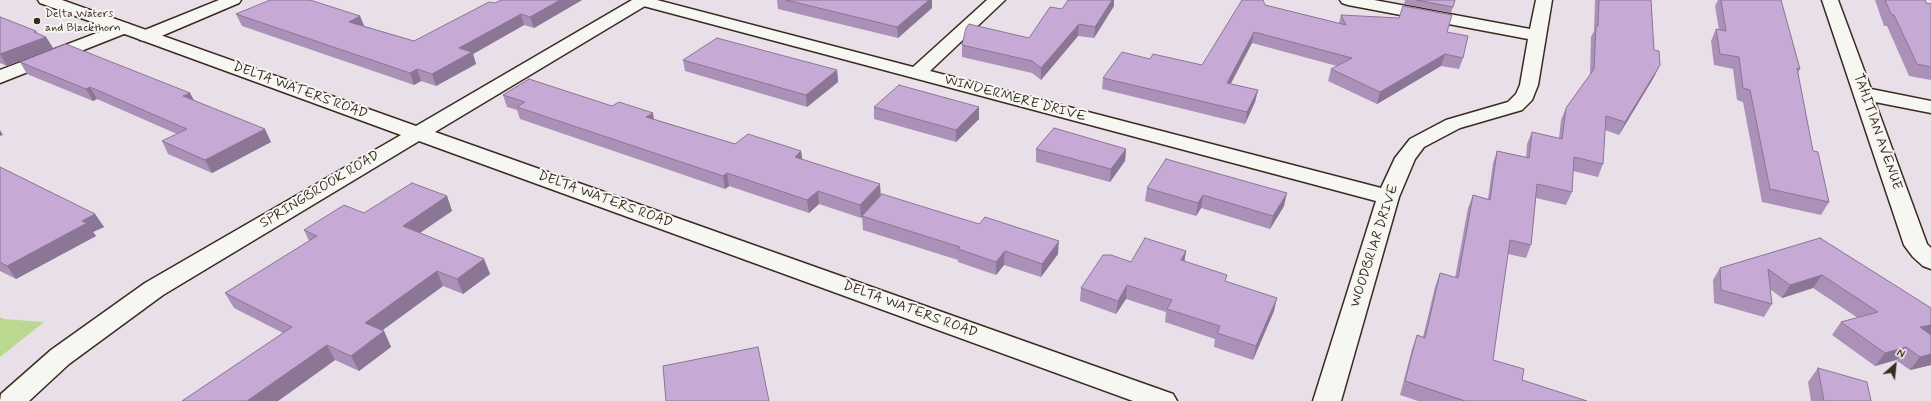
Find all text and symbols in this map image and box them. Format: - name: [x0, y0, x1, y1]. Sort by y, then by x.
- place label: Delta Waters and Blackthorn: [45, 7, 121, 35]
- marker: Delta Waters and Blackthorn: [32, 16, 42, 26]
- street label: DELTA WATERS ROAD: [230, 59, 370, 123]
- street label: WINDERMERE DRIVE: [942, 72, 1088, 126]
- street label: TAHITIAN AVENUE: [1849, 72, 1905, 192]
- street label: SPRINGBROOK ROAD: [257, 148, 383, 232]
- street label: DELTA WATERS ROAD: [535, 168, 675, 232]
- street label: WOODBRIAR DRIVE: [1347, 182, 1403, 310]
- street label: DELTA WATERS ROAD: [840, 278, 980, 342]
- north arrow: [1875, 345, 1915, 385]
- text: N: [1894, 346, 1907, 362]

